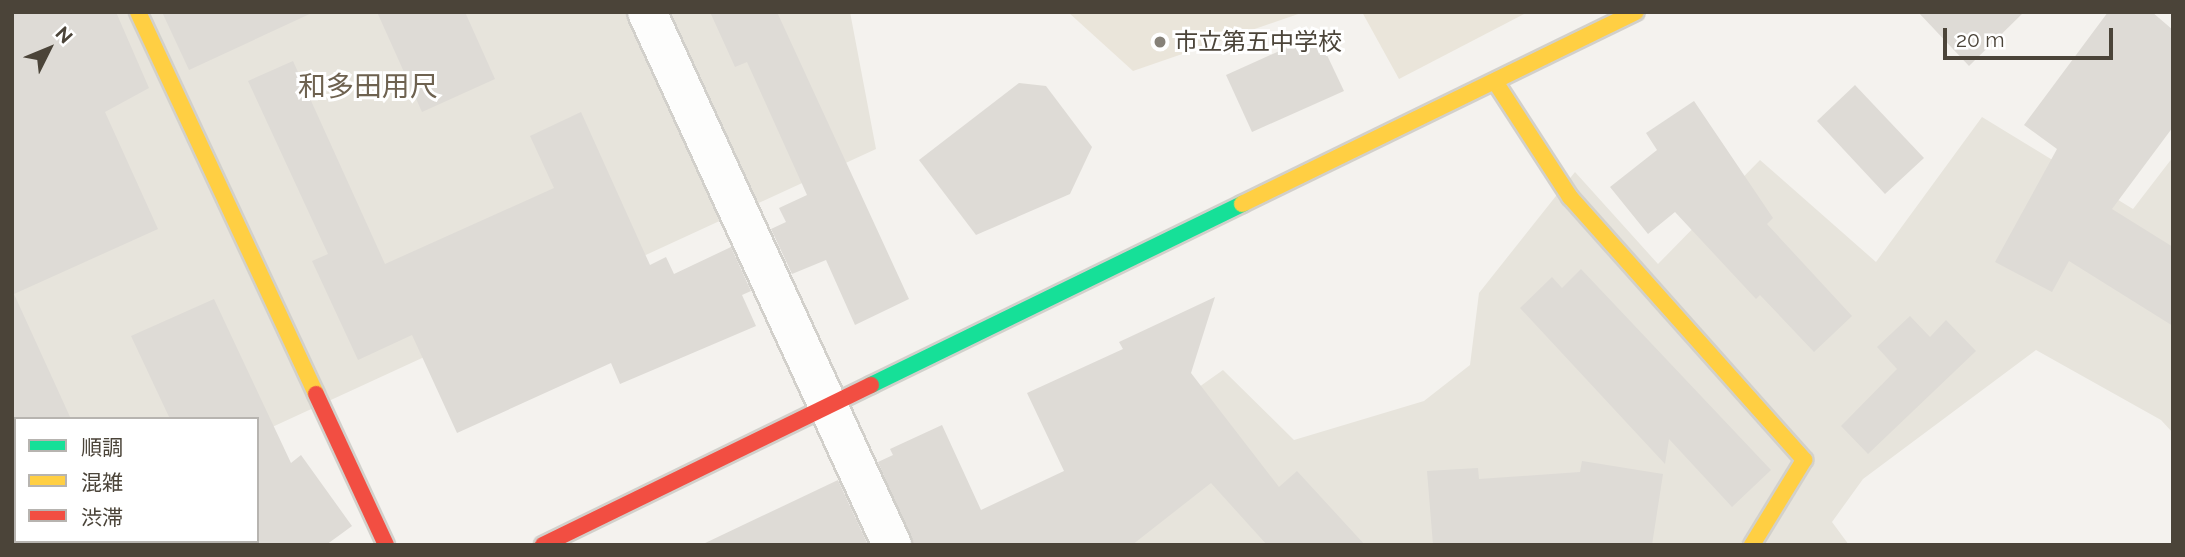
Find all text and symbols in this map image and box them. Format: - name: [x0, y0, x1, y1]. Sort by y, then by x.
- north arrow: [14, 14, 84, 84]
- scale bar: [1947, 14, 2117, 58]
- text: N: [51, 22, 77, 47]
- text: 20 m: [1956, 27, 2004, 52]
- place label: 市立第五中学校: [1174, 28, 1342, 56]
- marker: 市立第五中学校: [1152, 34, 1168, 50]
- district label: 和多田用尺: [298, 70, 438, 104]
- legend: [14, 417, 259, 543]
- text: 順調: [81, 435, 123, 460]
- text: 混雑: [81, 470, 123, 495]
- text: 渋滞: [81, 505, 123, 530]

